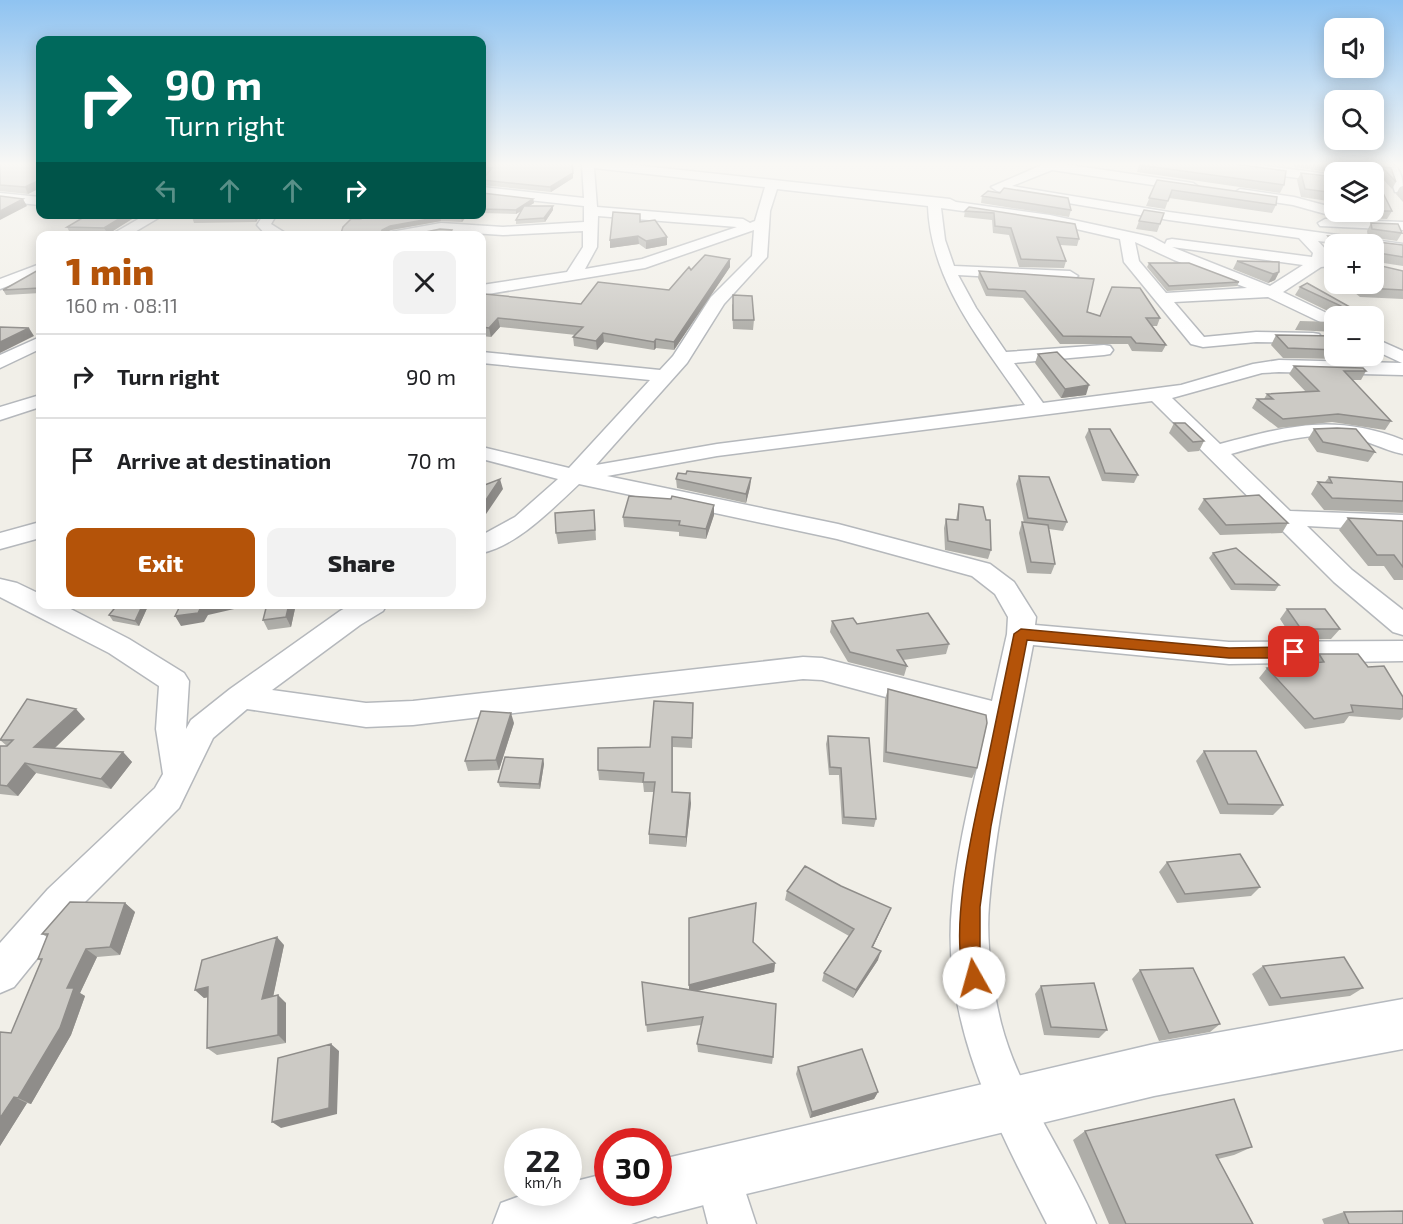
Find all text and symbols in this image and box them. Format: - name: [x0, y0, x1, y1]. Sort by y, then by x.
- map controls: [1324, 18, 1384, 366]
- button: sound: [1324, 18, 1384, 78]
- text: 90 m: [165, 58, 262, 108]
- icon: right: [66, 60, 144, 138]
- button: search: [1324, 90, 1384, 150]
- text: Turn right: [165, 109, 285, 141]
- button: layers: [1324, 162, 1384, 222]
- icon: left: [150, 174, 183, 207]
- icon: ahead: [213, 174, 246, 207]
- icon: ahead: [276, 174, 309, 207]
- icon: right: [339, 174, 372, 207]
- button: +: [1324, 234, 1384, 294]
- text: 1 min: [66, 249, 154, 292]
- button: close: [393, 251, 456, 314]
- text: 160 m · 08:11: [66, 293, 178, 317]
- button: −: [1324, 306, 1384, 366]
- icon: right: [66, 360, 99, 393]
- text: Turn right: [117, 363, 219, 389]
- text: 90 m: [406, 363, 456, 389]
- icon: arrive: [66, 444, 99, 477]
- text: Arrive at destination: [117, 447, 331, 473]
- text: 70 m: [407, 447, 456, 473]
- button: Exit: [66, 528, 255, 597]
- button: Share: [267, 528, 456, 597]
- pin: [1268, 626, 1319, 677]
- icon: arrive: [1277, 635, 1310, 668]
- position arrow: [942, 946, 1006, 1010]
- speed limit sign: 30: [594, 1128, 672, 1206]
- text: 22: [526, 1142, 560, 1178]
- text: km/h: [524, 1173, 562, 1191]

